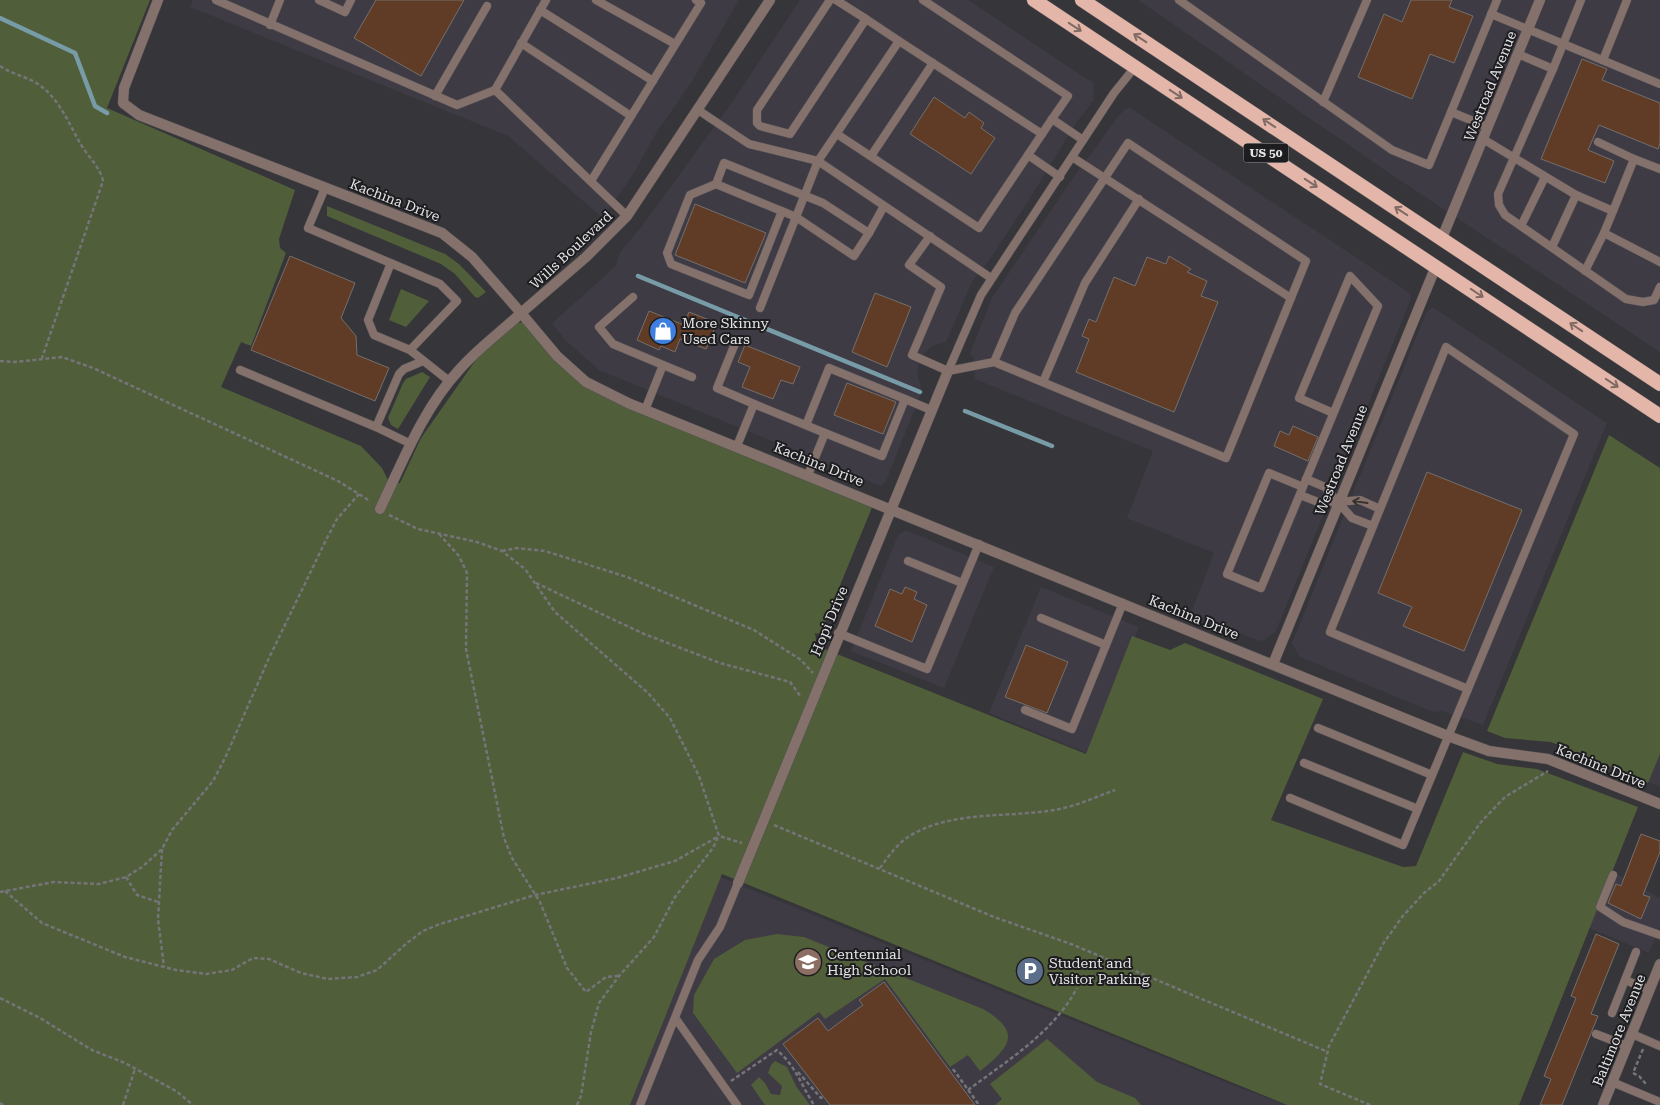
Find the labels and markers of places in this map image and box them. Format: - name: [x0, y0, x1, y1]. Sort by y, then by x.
- place label: More Skinny Used Cars: [682, 315, 770, 347]
- shop icon: More Skinny Used Cars: [648, 316, 678, 346]
- place label: Centennial High School: [827, 946, 912, 978]
- school or university icon: Centennial High School: [793, 947, 823, 977]
- place label: Student and Visitor Parking: [1049, 955, 1150, 987]
- parking icon: Student and Visitor Parking: [1015, 956, 1045, 986]

